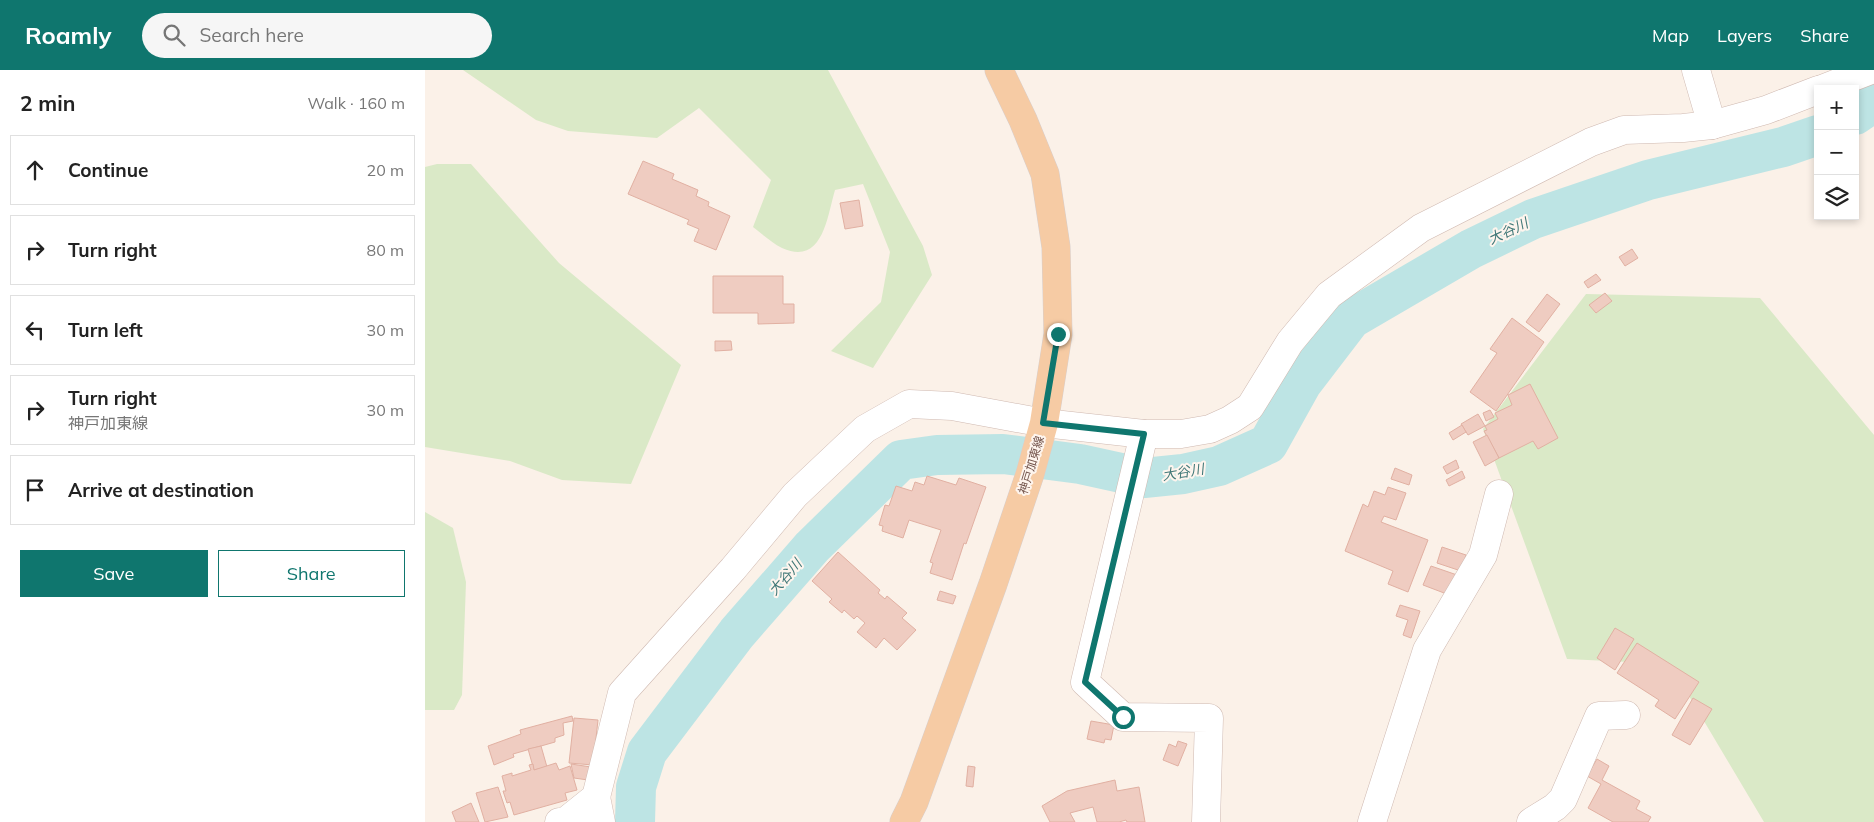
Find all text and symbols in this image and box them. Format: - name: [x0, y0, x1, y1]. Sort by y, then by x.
- search box: [142, 13, 492, 58]
- text: Roamly: [25, 20, 112, 50]
- icon: search: [160, 21, 188, 49]
- text: Search here: [200, 23, 304, 47]
- text: Map: [1652, 24, 1689, 47]
- text: Layers: [1717, 24, 1772, 47]
- text: Share: [1800, 24, 1849, 47]
- map controls: [1814, 85, 1859, 220]
- button: +: [1814, 85, 1859, 130]
- text: 2 min: [20, 90, 75, 116]
- text: Walk · 160 m: [307, 93, 405, 113]
- button: −: [1814, 130, 1859, 175]
- icon: ahead: [21, 156, 49, 184]
- text: Continue: [68, 158, 148, 182]
- text: 20 m: [367, 160, 404, 180]
- button: layers: [1814, 175, 1859, 220]
- water label: 大谷川: [1485, 213, 1533, 248]
- icon: right: [21, 236, 49, 264]
- text: Turn right: [68, 238, 157, 262]
- text: 80 m: [367, 240, 404, 260]
- icon: left: [21, 316, 49, 344]
- text: Turn left: [68, 318, 143, 342]
- text: 30 m: [367, 320, 404, 340]
- route end: [1047, 323, 1070, 346]
- text: Turn right: [68, 386, 157, 410]
- icon: right: [21, 396, 49, 424]
- text: 30 m: [367, 400, 404, 420]
- text: 神戸加東線: [68, 413, 148, 433]
- street label: 神戸加東線: [1015, 434, 1047, 496]
- water label: 大谷川: [1161, 460, 1207, 484]
- icon: arrive: [21, 476, 49, 504]
- text: Arrive at destination: [68, 478, 254, 502]
- button: Save: [20, 550, 208, 597]
- button: Share: [218, 550, 405, 597]
- water label: 大谷川: [764, 554, 807, 599]
- route start: [1112, 706, 1135, 729]

